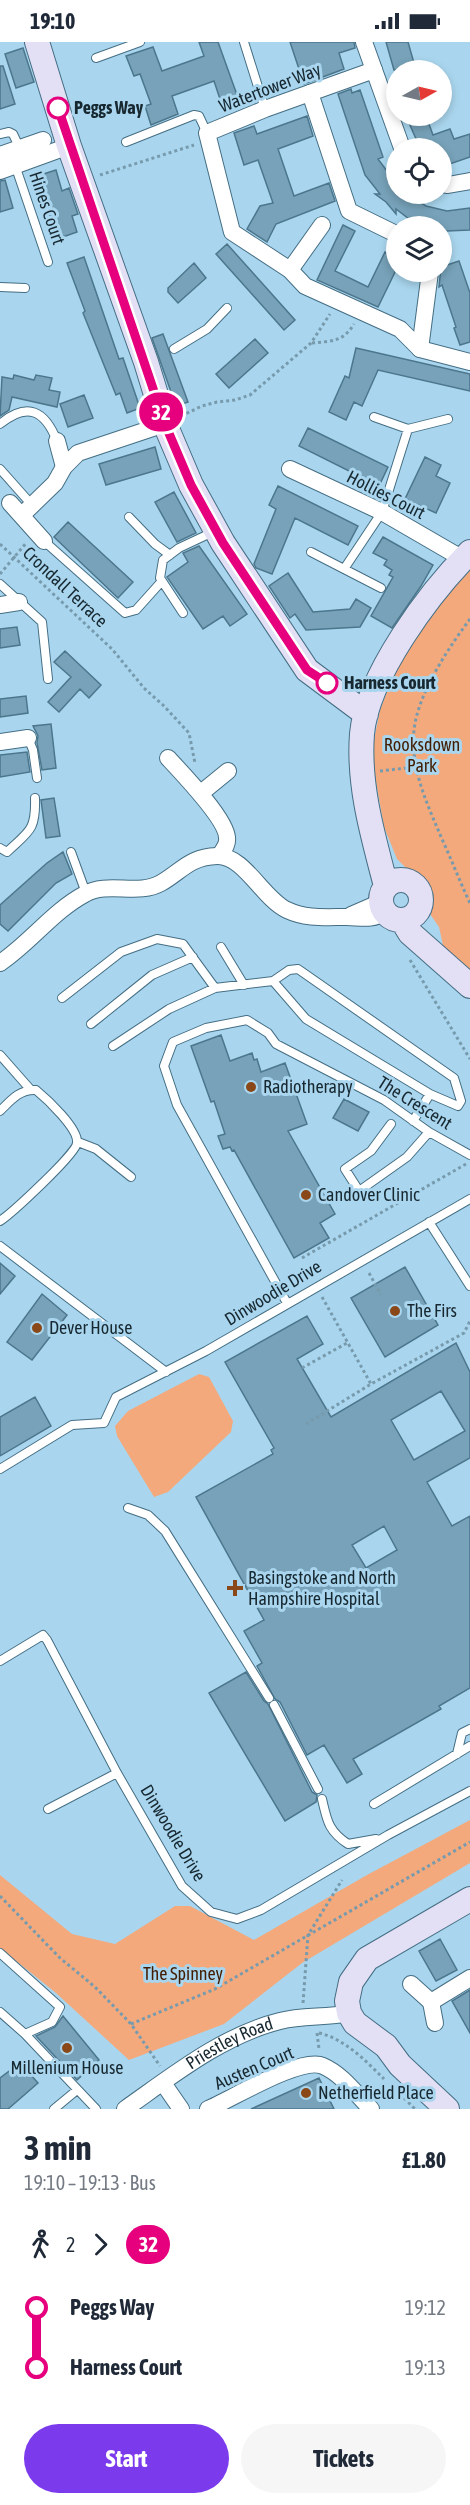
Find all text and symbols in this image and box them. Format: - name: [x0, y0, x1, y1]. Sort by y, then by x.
- text: 19:10: [30, 8, 75, 34]
- street label: Watertower Way: [216, 59, 324, 117]
- north arrow: [386, 60, 452, 126]
- map controls: [386, 60, 452, 282]
- marker: Peggs Way: [47, 97, 69, 119]
- place label: Peggs Way: [74, 97, 144, 118]
- button: locate: [386, 138, 452, 204]
- street label: Hines Court: [25, 169, 70, 247]
- button: layers: [386, 216, 452, 282]
- line badge: 32: [134, 392, 188, 431]
- text: 32: [151, 400, 171, 424]
- street label: Hollies Court: [344, 466, 429, 523]
- street label: Crondall Terrace: [19, 542, 112, 631]
- marker: Harness Court: [316, 672, 338, 694]
- place label: Harness Court: [344, 672, 437, 693]
- park label: Rooksdown Park: [384, 734, 460, 776]
- street label: The Crescent: [374, 1072, 456, 1134]
- place label: Radiotherapy: [263, 1076, 353, 1097]
- marker: Radiotherapy: [244, 1080, 258, 1094]
- place label: Candover Clinic: [318, 1184, 420, 1205]
- marker: Candover Clinic: [299, 1188, 313, 1202]
- street label: Dinwoodie Drive: [221, 1256, 325, 1330]
- place label: The Firs: [407, 1300, 457, 1321]
- marker: The Firs: [388, 1304, 402, 1318]
- place label: Dever House: [49, 1317, 132, 1338]
- marker: Dever House: [30, 1321, 44, 1335]
- place label: Basingstoke and North Hampshire Hospital: [248, 1567, 396, 1609]
- marker: Basingstoke and North Hampshire Hospital: [226, 1579, 244, 1597]
- street label: Dinwoodie Drive: [136, 1781, 210, 1885]
- park label: The Spinney: [143, 1963, 223, 1984]
- street label: Priestley Road: [182, 2012, 275, 2073]
- marker: Millenium House: [60, 2041, 74, 2055]
- street label: Austen Court: [211, 2042, 296, 2094]
- place label: Millenium House: [11, 2057, 123, 2078]
- place label: Netherfield Place: [318, 2082, 434, 2103]
- marker: Netherfield Place: [299, 2086, 313, 2100]
- text: 3 min: [24, 2129, 91, 2167]
- text: £1.80: [402, 2147, 446, 2173]
- text: 19:10 – 19:13 · Bus: [24, 2171, 156, 2194]
- icon: walk: [24, 2228, 57, 2261]
- icon: forward: [84, 2228, 117, 2261]
- text: 32: [138, 2232, 158, 2256]
- text: 2: [66, 2233, 75, 2256]
- text: Peggs Way: [70, 2294, 154, 2320]
- text: 19:12: [405, 2296, 446, 2319]
- text: Harness Court: [70, 2354, 182, 2380]
- text: 19:13: [405, 2356, 446, 2379]
- button: Start: [24, 2424, 229, 2493]
- button: Tickets: [241, 2424, 446, 2493]

